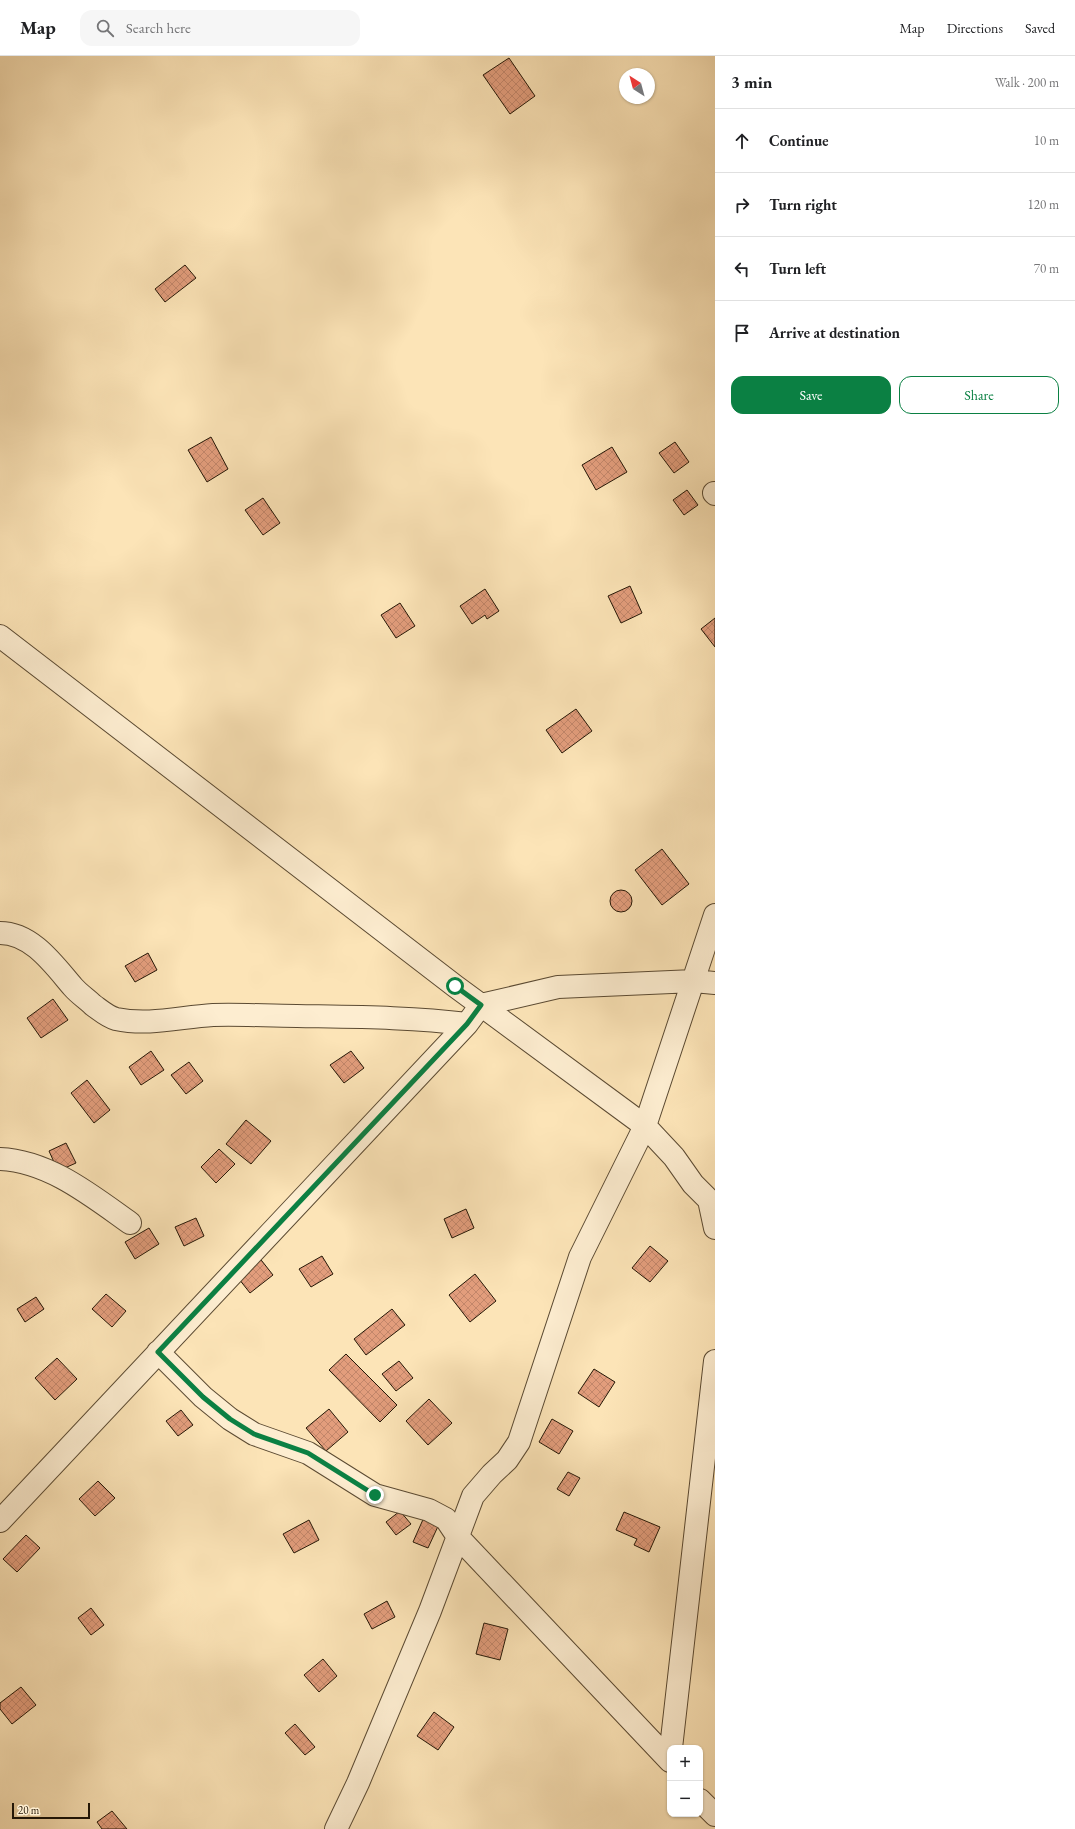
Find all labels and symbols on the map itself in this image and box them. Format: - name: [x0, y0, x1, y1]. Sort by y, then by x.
- north arrow: [619, 68, 655, 104]
- route start: [446, 977, 464, 995]
- route end: [366, 1486, 384, 1504]
- scale bar: [12, 1801, 90, 1820]

